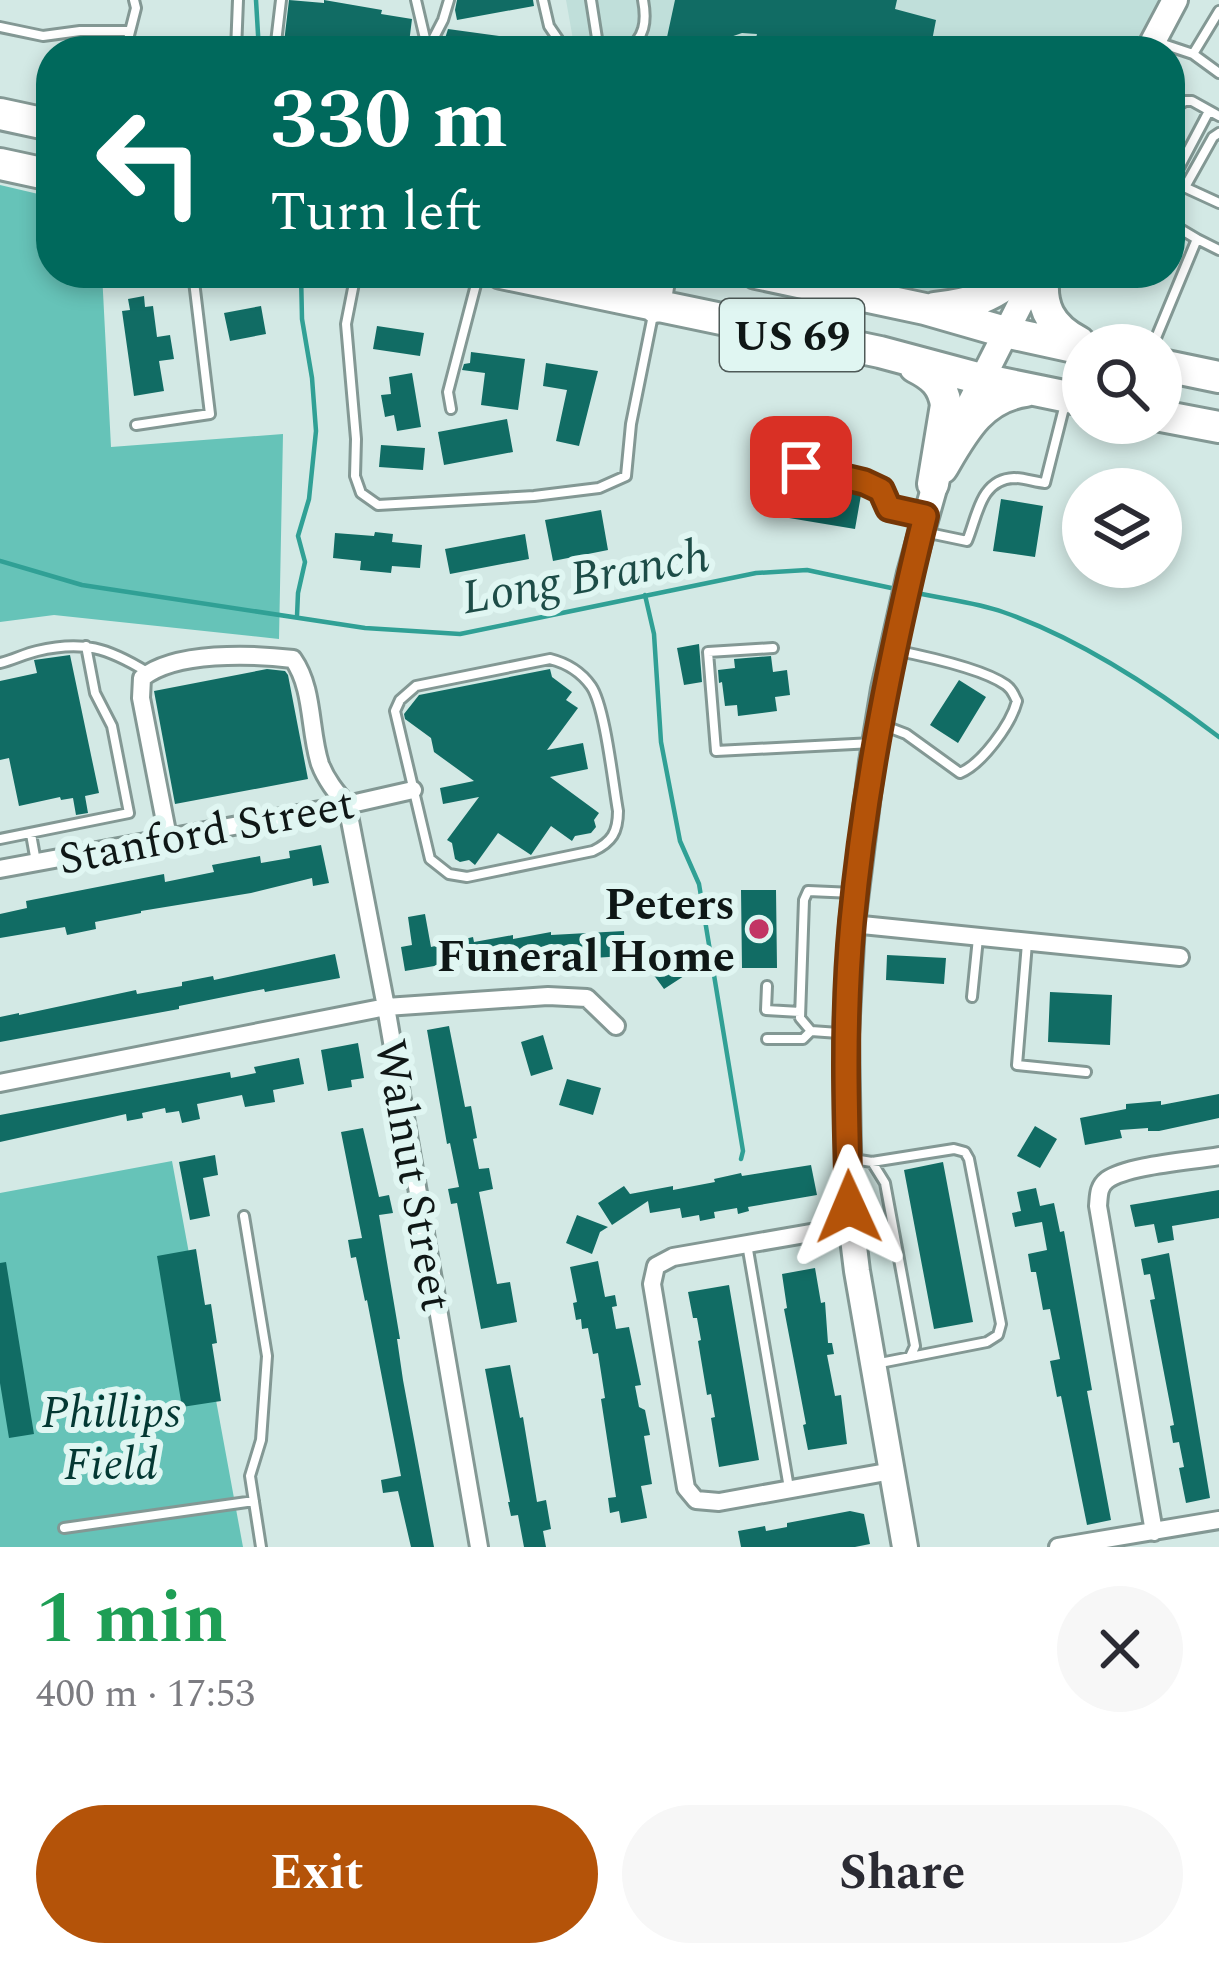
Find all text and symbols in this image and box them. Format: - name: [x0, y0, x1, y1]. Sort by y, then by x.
- text: 330 m: [270, 57, 508, 185]
- icon: left: [72, 84, 228, 240]
- text: Turn left: [270, 172, 482, 254]
- road number: US 69: [720, 299, 864, 371]
- map controls: [1062, 324, 1182, 588]
- button: search: [1062, 324, 1182, 444]
- pin: [750, 416, 852, 518]
- icon: arrive: [768, 434, 834, 500]
- button: layers: [1062, 468, 1182, 588]
- water label: Long Branch: [456, 520, 715, 635]
- street label: Stanford Street: [53, 770, 360, 895]
- place label: Peters Funeral Home: [437, 871, 735, 992]
- marker: Peters Funeral Home: [746, 916, 772, 942]
- street label: Walnut Street: [355, 1034, 470, 1317]
- position arrow: [786, 1144, 912, 1270]
- park label: Phillips Field: [41, 1379, 181, 1500]
- text: 1 min: [36, 1565, 228, 1674]
- button: close: [1057, 1586, 1183, 1712]
- text: 400 m · 17:53: [36, 1665, 255, 1724]
- button: Exit: [36, 1805, 598, 1943]
- button: Share: [622, 1805, 1183, 1943]

